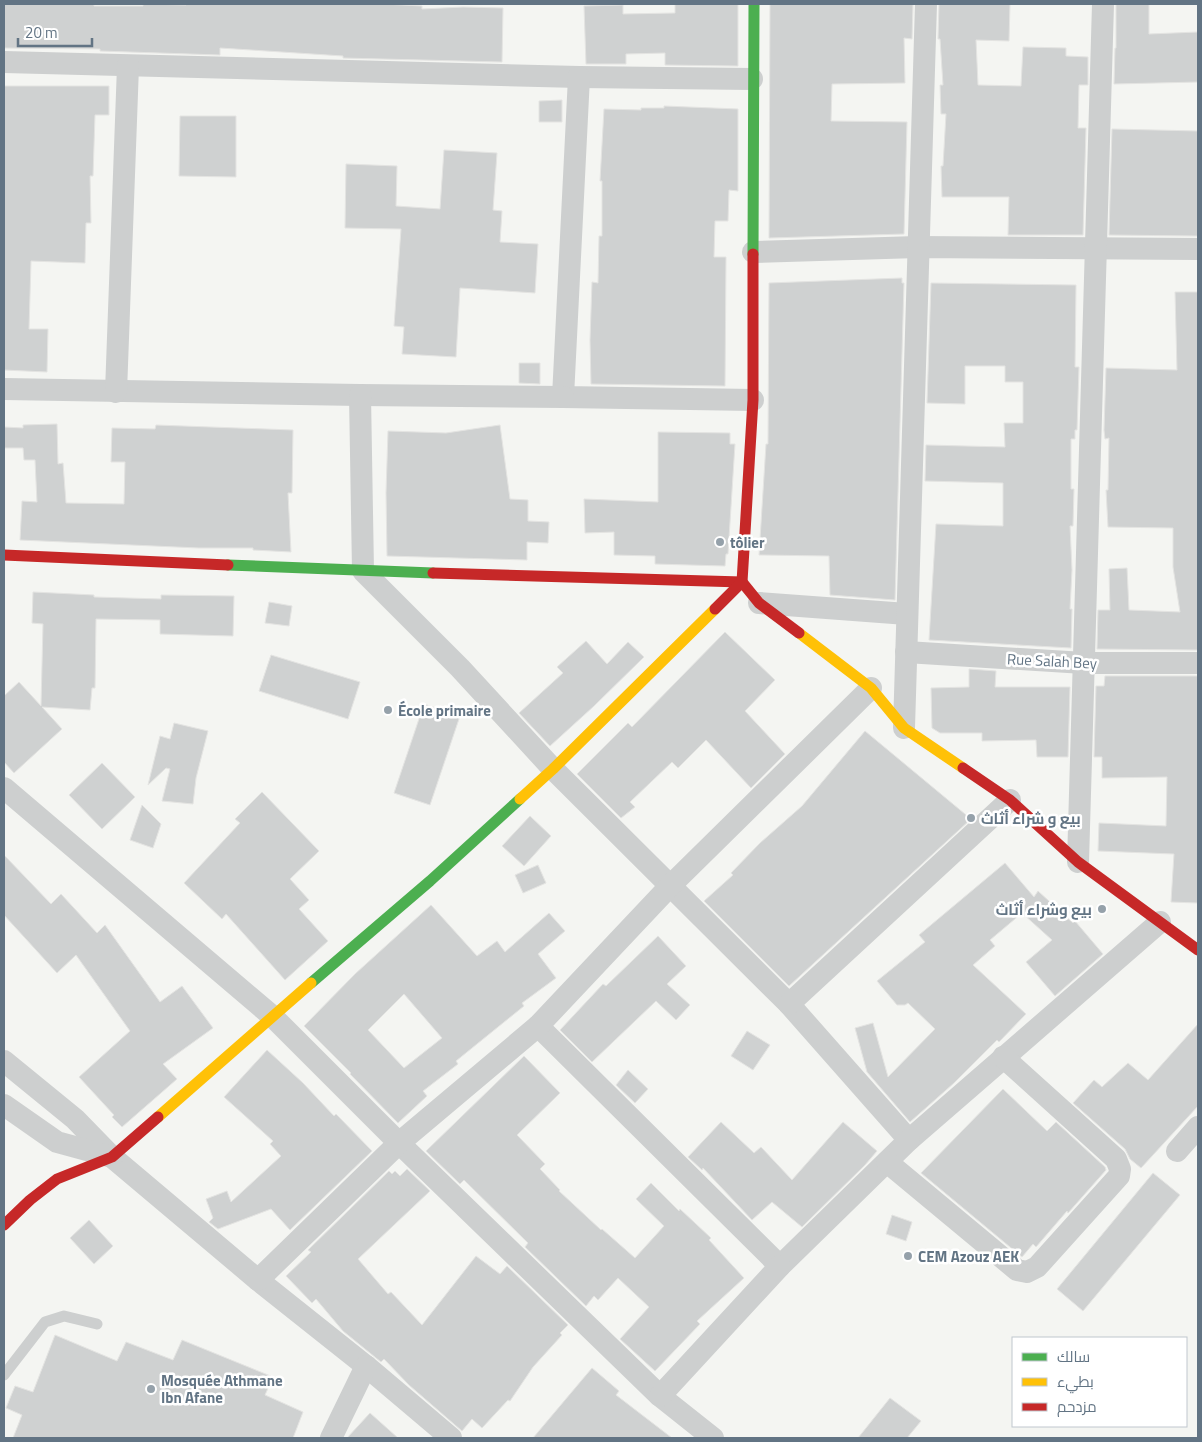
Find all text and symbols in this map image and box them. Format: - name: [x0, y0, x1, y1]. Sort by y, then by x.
- scale bar: [18, 15, 91, 47]
- text: 20 m: [25, 21, 58, 44]
- place label: tôlier: [730, 531, 765, 554]
- marker: tôlier: [714, 536, 726, 548]
- street label: Rue Salah Bey: [1006, 647, 1098, 675]
- place label: École primaire: [398, 699, 491, 722]
- marker: École primaire: [382, 704, 394, 716]
- place label: بيع و شراء أثاث: [981, 807, 1081, 830]
- marker: بيع و شراء أثاث: [965, 812, 977, 824]
- place label: بيع وشراء أثاث: [996, 898, 1092, 921]
- marker: بيع وشراء أثاث: [1096, 903, 1108, 915]
- place label: CEM Azouz AEK: [918, 1245, 1019, 1268]
- marker: CEM Azouz AEK: [902, 1250, 914, 1262]
- legend: [1012, 1337, 1187, 1427]
- text: سالك: [1057, 1345, 1090, 1368]
- place label: Mosquée Athmane Ibn Afane: [161, 1369, 283, 1409]
- text: بطيء: [1057, 1370, 1094, 1394]
- marker: Mosquée Athmane Ibn Afane: [145, 1383, 157, 1395]
- text: مزدحم: [1057, 1395, 1097, 1418]

